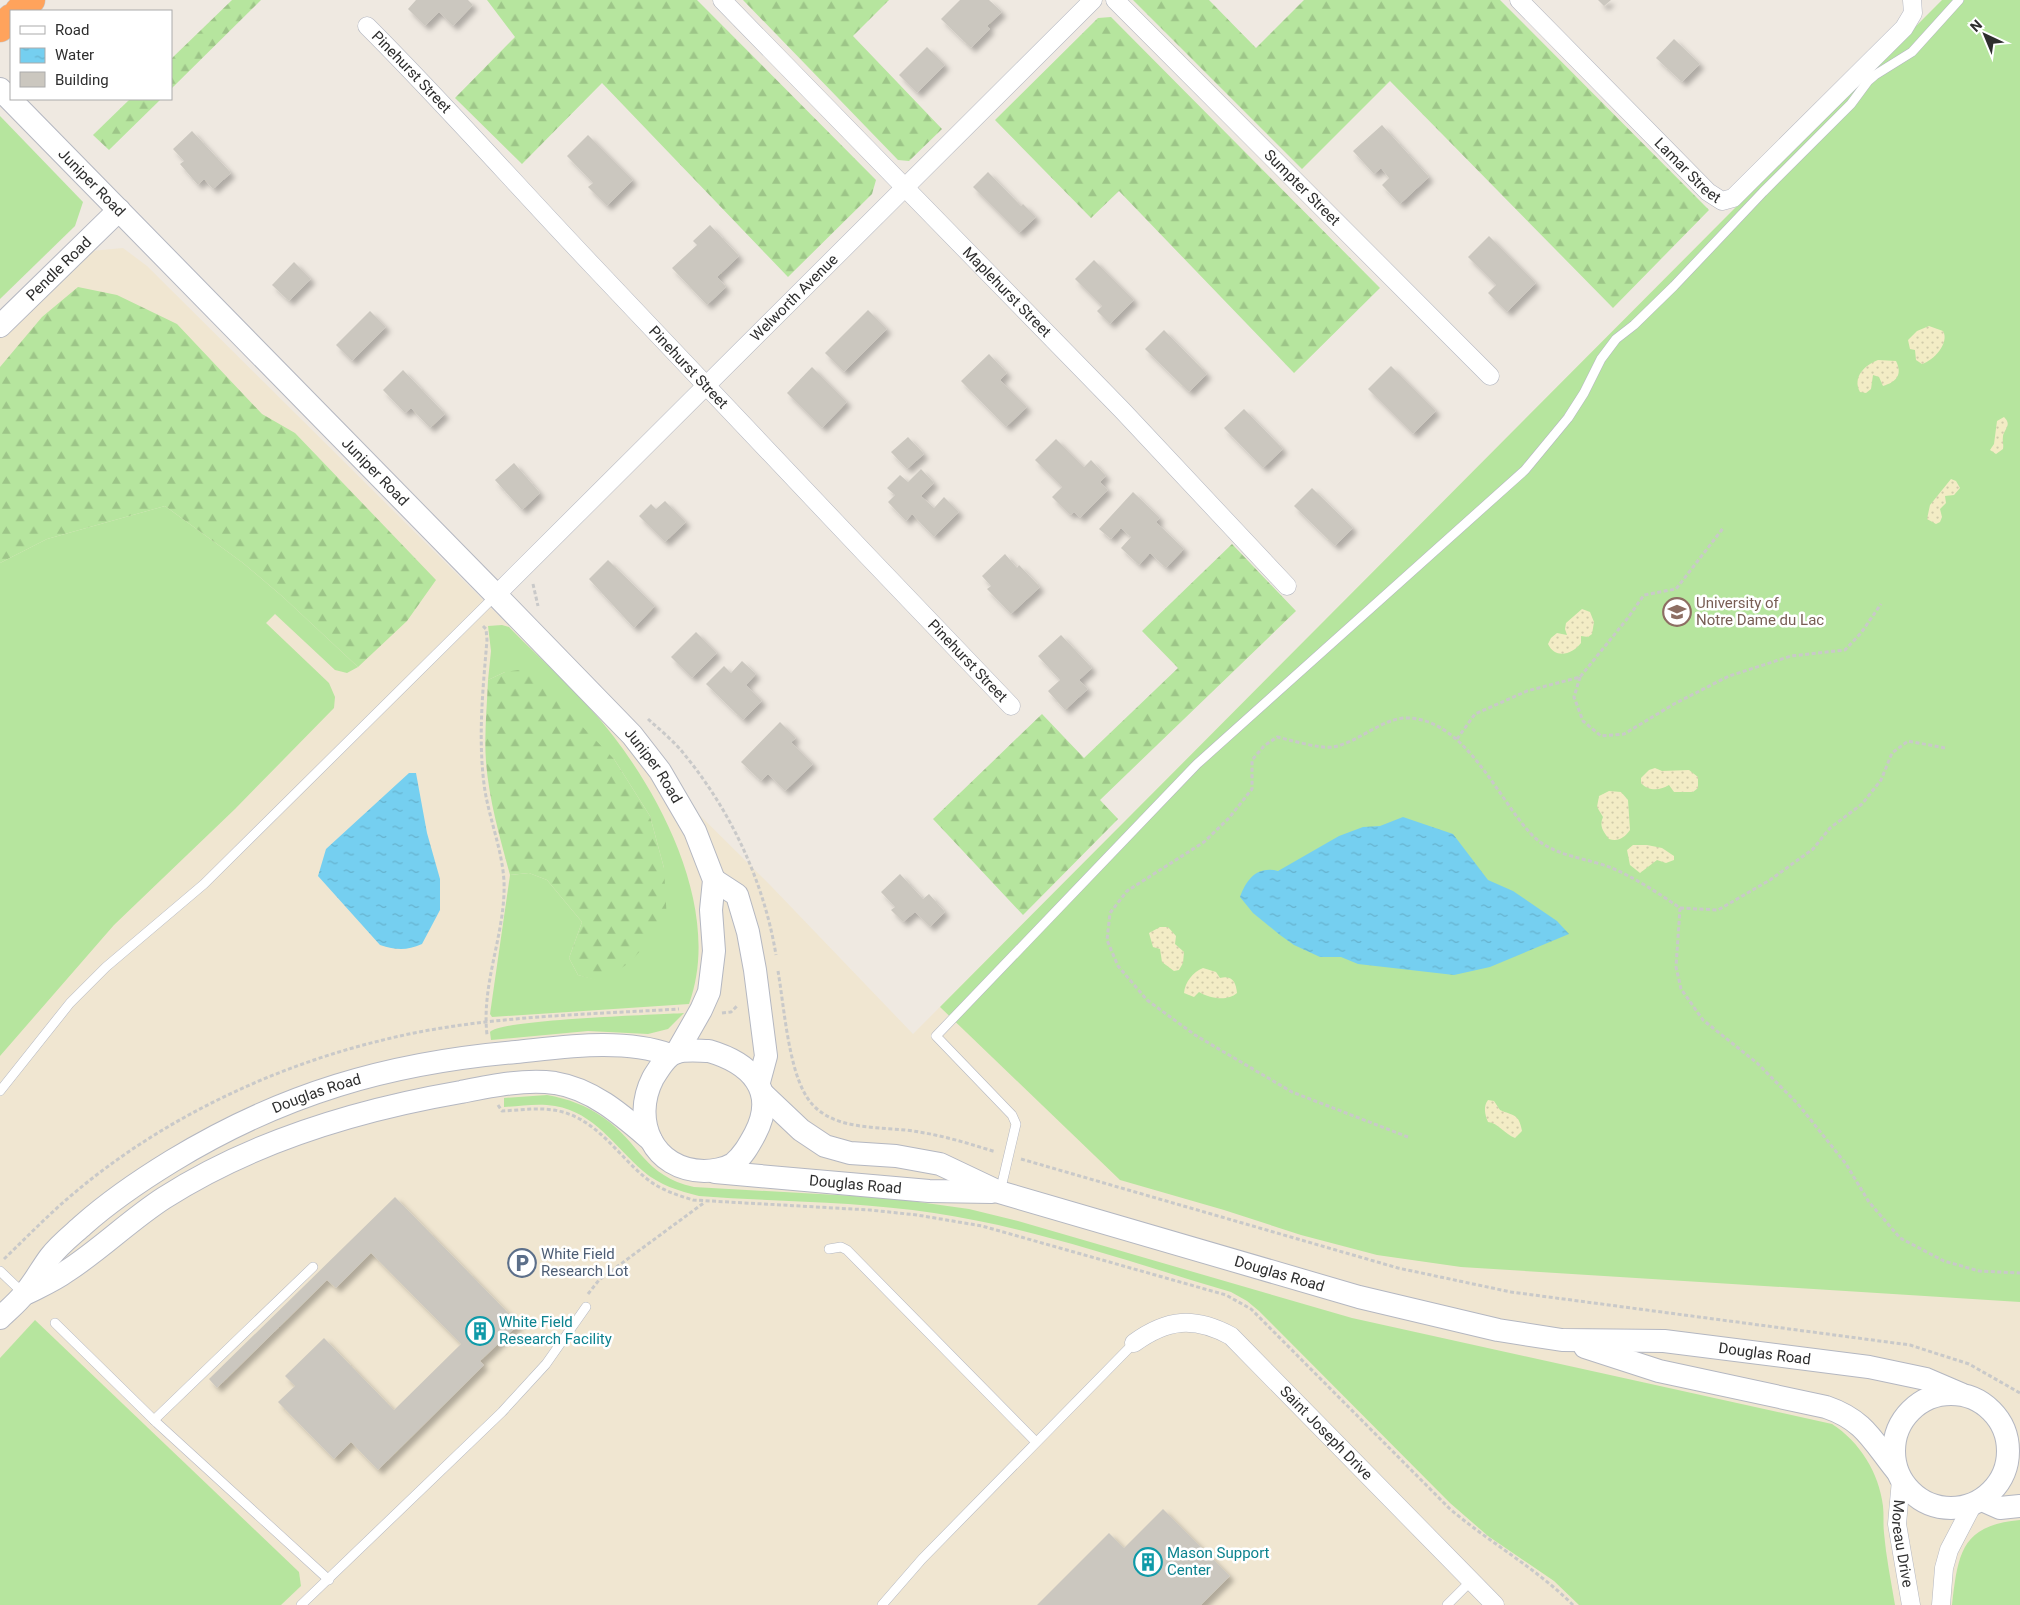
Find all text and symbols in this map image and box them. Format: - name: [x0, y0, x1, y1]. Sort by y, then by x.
- legend: [10, 10, 172, 100]
- north arrow: [1960, 10, 2010, 60]
- text: N: [1967, 16, 1985, 35]
- text: Road: [55, 21, 89, 39]
- street label: Pinehurst Street: [368, 27, 455, 117]
- text: Water: [55, 46, 94, 64]
- text: Building: [55, 71, 109, 89]
- street label: Lamar Street: [1651, 134, 1724, 207]
- street label: Juniper Road: [54, 145, 129, 220]
- street label: Sumpter Street: [1260, 146, 1344, 229]
- street label: Pendle Road: [22, 233, 95, 304]
- street label: Maplehurst Street: [959, 243, 1055, 341]
- street label: Welworth Avenue: [747, 250, 842, 345]
- street label: Pinehurst Street: [645, 322, 732, 412]
- street label: Juniper Road: [338, 434, 413, 510]
- place label: University of Notre Dame du Lac: [1696, 594, 1824, 629]
- school or university icon: University of Notre Dame du Lac: [1662, 597, 1692, 627]
- street label: Pinehurst Street: [924, 616, 1011, 706]
- street label: Juniper Road: [621, 724, 686, 806]
- street label: Douglas Road: [269, 1070, 363, 1117]
- street label: Douglas Road: [808, 1171, 903, 1198]
- place label: White Field Research Lot: [541, 1245, 628, 1280]
- parking icon: White Field Research Lot: [507, 1248, 537, 1278]
- street label: Douglas Road: [1232, 1252, 1327, 1295]
- place label: White Field Research Facility: [499, 1313, 612, 1348]
- building icon: White Field Research Facility: [465, 1316, 495, 1346]
- street label: Douglas Road: [1717, 1339, 1812, 1369]
- street label: Saint Joseph Drive: [1276, 1382, 1376, 1484]
- street label: Moreau Drive: [1888, 1499, 1917, 1589]
- place label: Mason Support Center: [1167, 1544, 1270, 1579]
- building icon: Mason Support Center: [1133, 1547, 1163, 1577]

